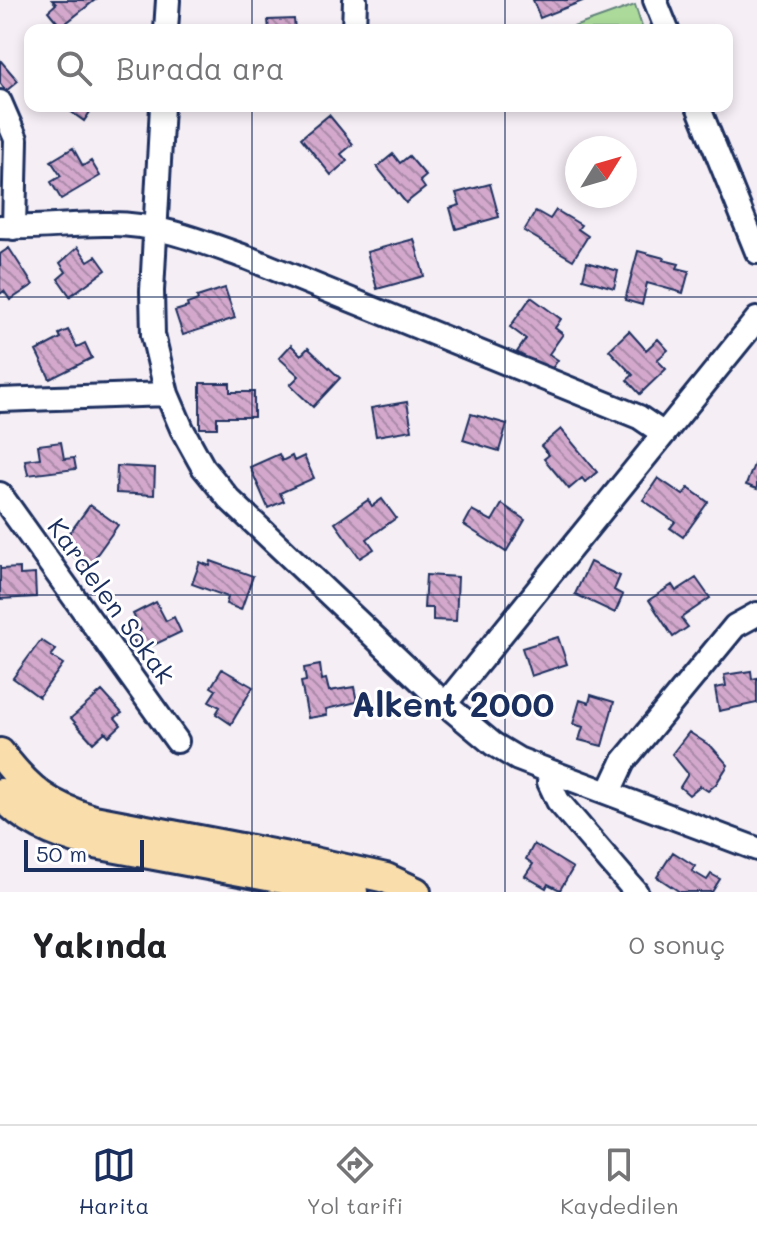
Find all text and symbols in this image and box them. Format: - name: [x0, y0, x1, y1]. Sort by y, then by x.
- search box: [24, 24, 733, 112]
- icon: search: [52, 46, 96, 90]
- text: Burada ara: [116, 48, 285, 88]
- north arrow: [565, 136, 637, 208]
- street label: Kardelen Sokak: [40, 511, 183, 690]
- district label: Alkent 2000: [352, 681, 554, 726]
- scale bar: [24, 836, 144, 872]
- text: 50 m: [36, 839, 87, 868]
- text: Yakında: [32, 922, 167, 967]
- text: 0 sonuç: [629, 927, 725, 961]
- tab: Harita: [79, 1143, 149, 1220]
- tab: Yol tarifi: [306, 1143, 403, 1220]
- tab: Kaydedilen: [560, 1143, 678, 1220]

